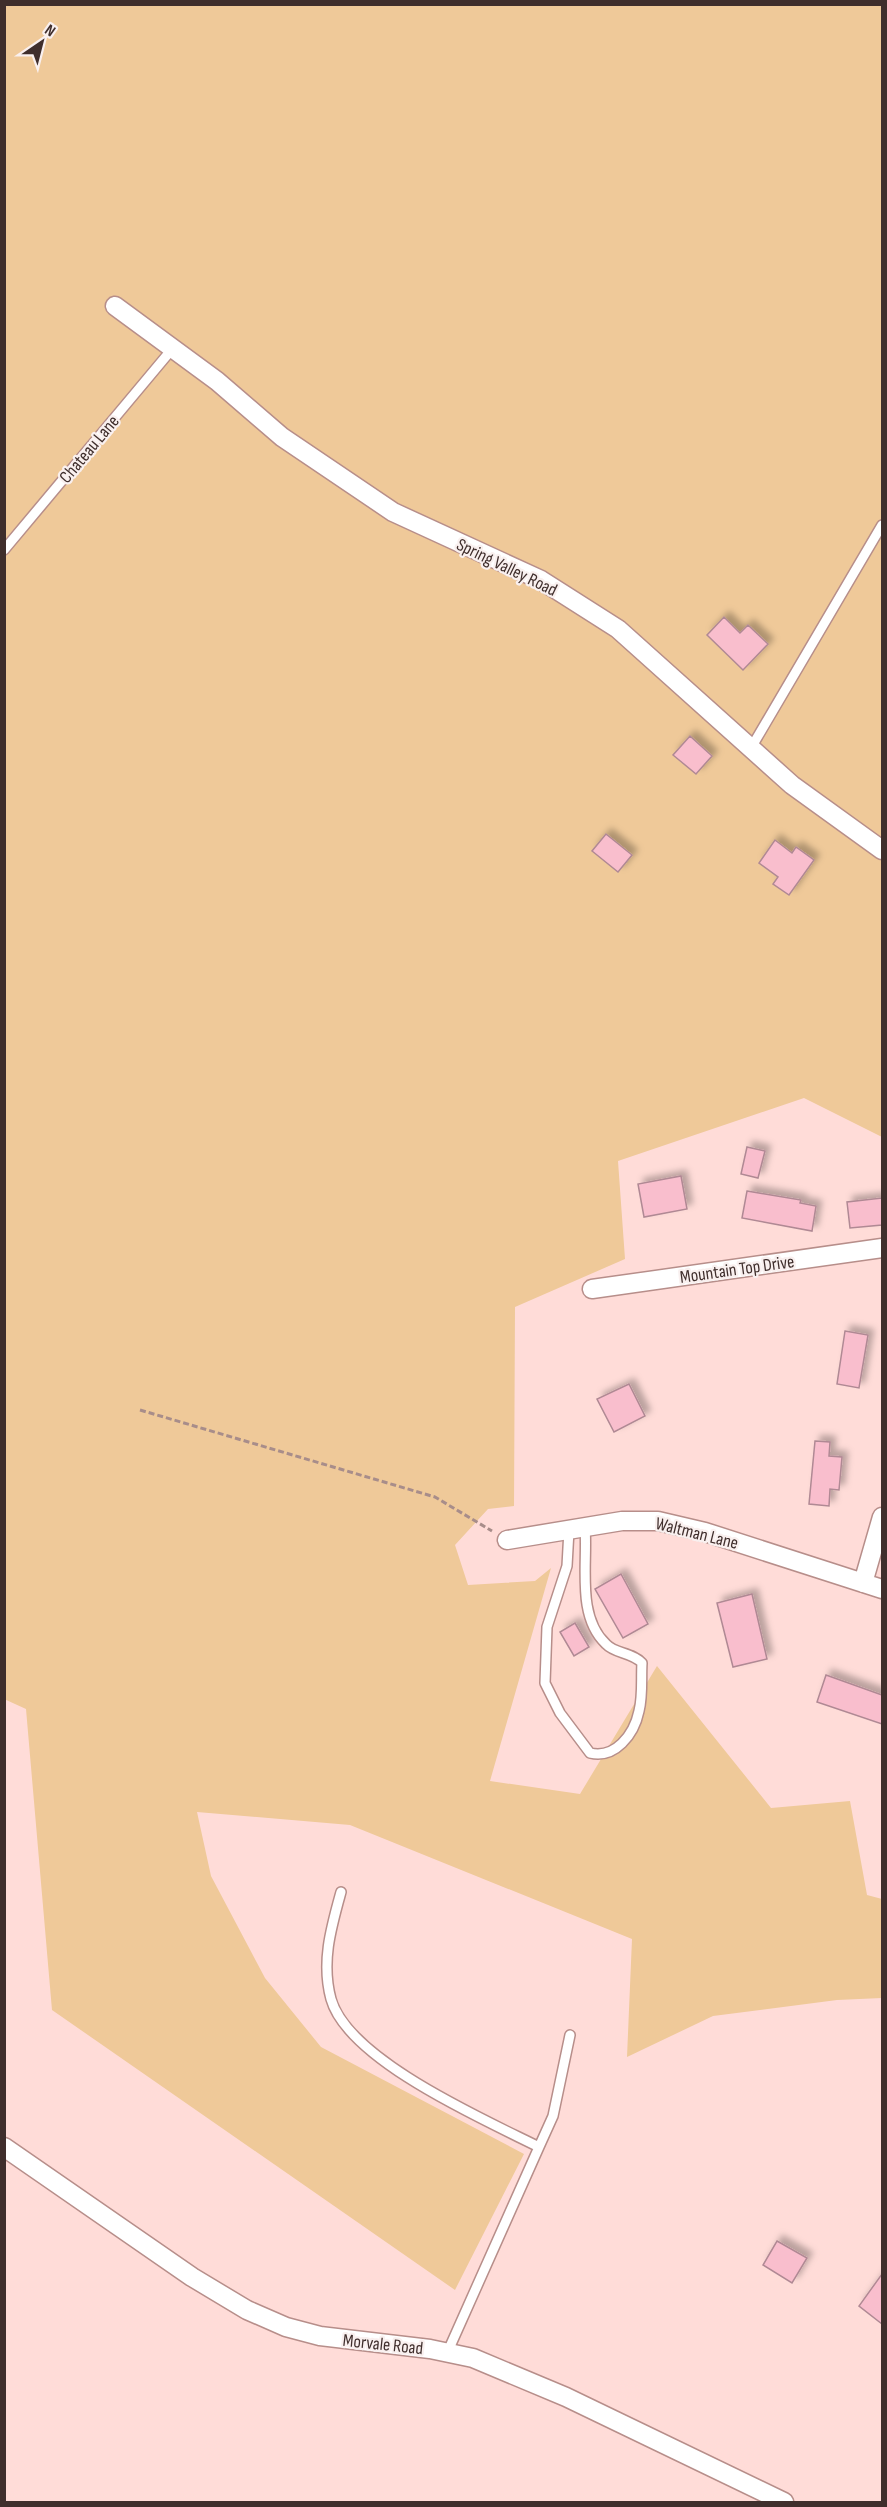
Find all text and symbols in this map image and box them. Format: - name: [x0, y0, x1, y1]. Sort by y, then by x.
- north arrow: [12, 12, 72, 72]
- text: N: [41, 21, 59, 41]
- street label: Chateau Lane: [55, 411, 124, 487]
- street label: Spring Valley Road: [453, 534, 561, 601]
- street label: Mountain Top Drive: [679, 1251, 796, 1288]
- street label: Waltman Lane: [653, 1513, 740, 1554]
- street label: Morvale Road: [342, 2330, 424, 2359]

